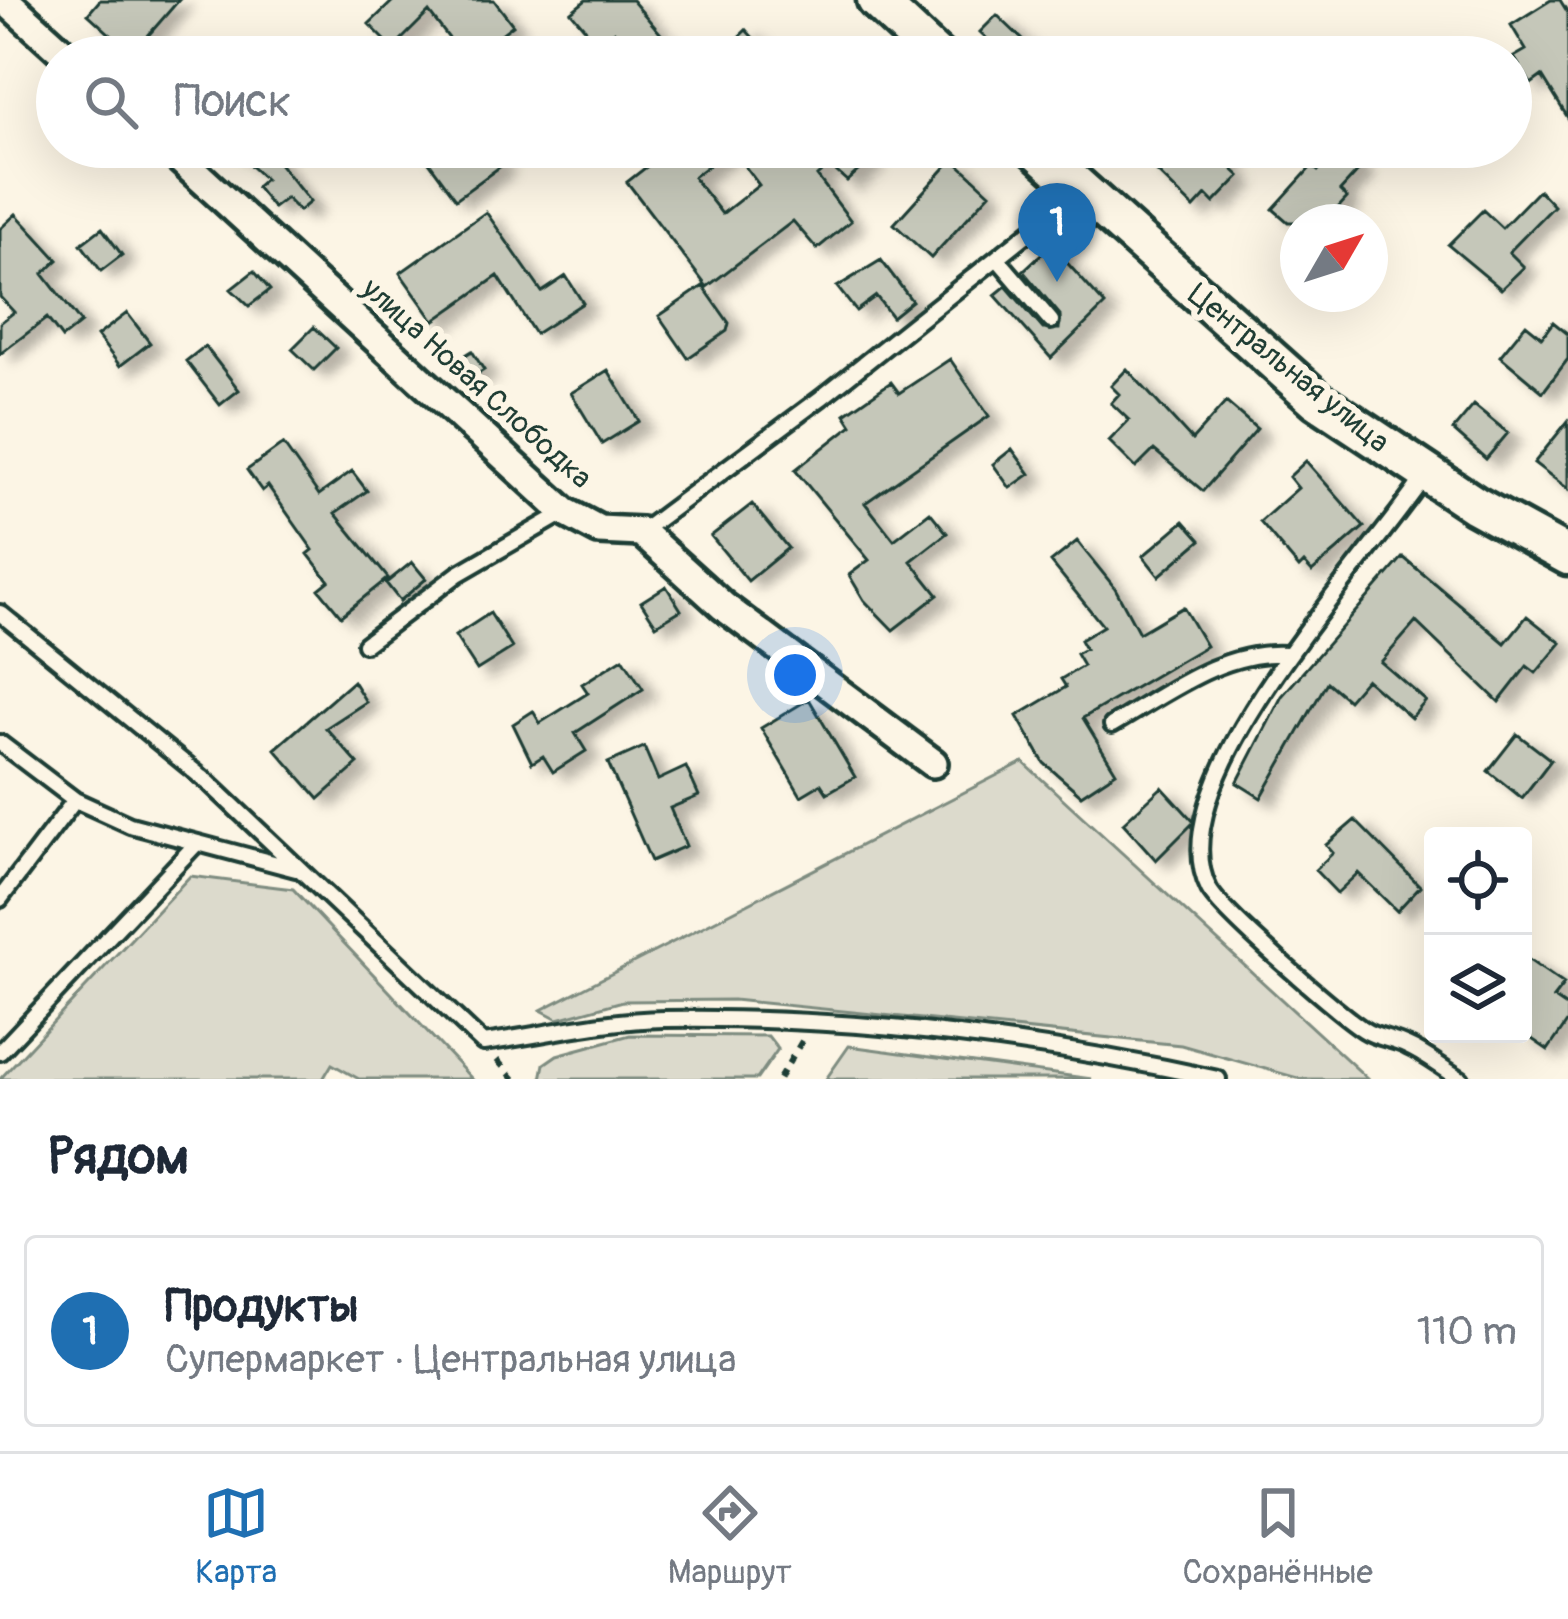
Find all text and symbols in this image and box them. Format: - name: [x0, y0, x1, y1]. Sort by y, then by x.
- search box: [36, 36, 1532, 168]
- icon: search: [78, 69, 144, 135]
- text: Поиск: [174, 74, 291, 130]
- pin: 1: [1018, 183, 1096, 282]
- north arrow: [1280, 204, 1388, 312]
- street label: улица Новая Слободка: [353, 270, 599, 496]
- street label: Центральная улица: [1181, 276, 1397, 461]
- your location: [765, 645, 825, 705]
- map controls: [1424, 827, 1532, 1043]
- button: locate: [1424, 827, 1532, 935]
- button: layers: [1424, 935, 1532, 1043]
- text: Рядом: [48, 1125, 189, 1189]
- text: Продукты: [165, 1279, 358, 1335]
- text: 1: [82, 1307, 98, 1356]
- text: 110 m: [1417, 1307, 1517, 1356]
- text: Супермаркет · Центральная улица: [165, 1335, 736, 1384]
- tab: Карта: [195, 1480, 277, 1593]
- tab: Маршрут: [668, 1480, 792, 1593]
- tab: Сохранённые: [1182, 1480, 1373, 1593]

